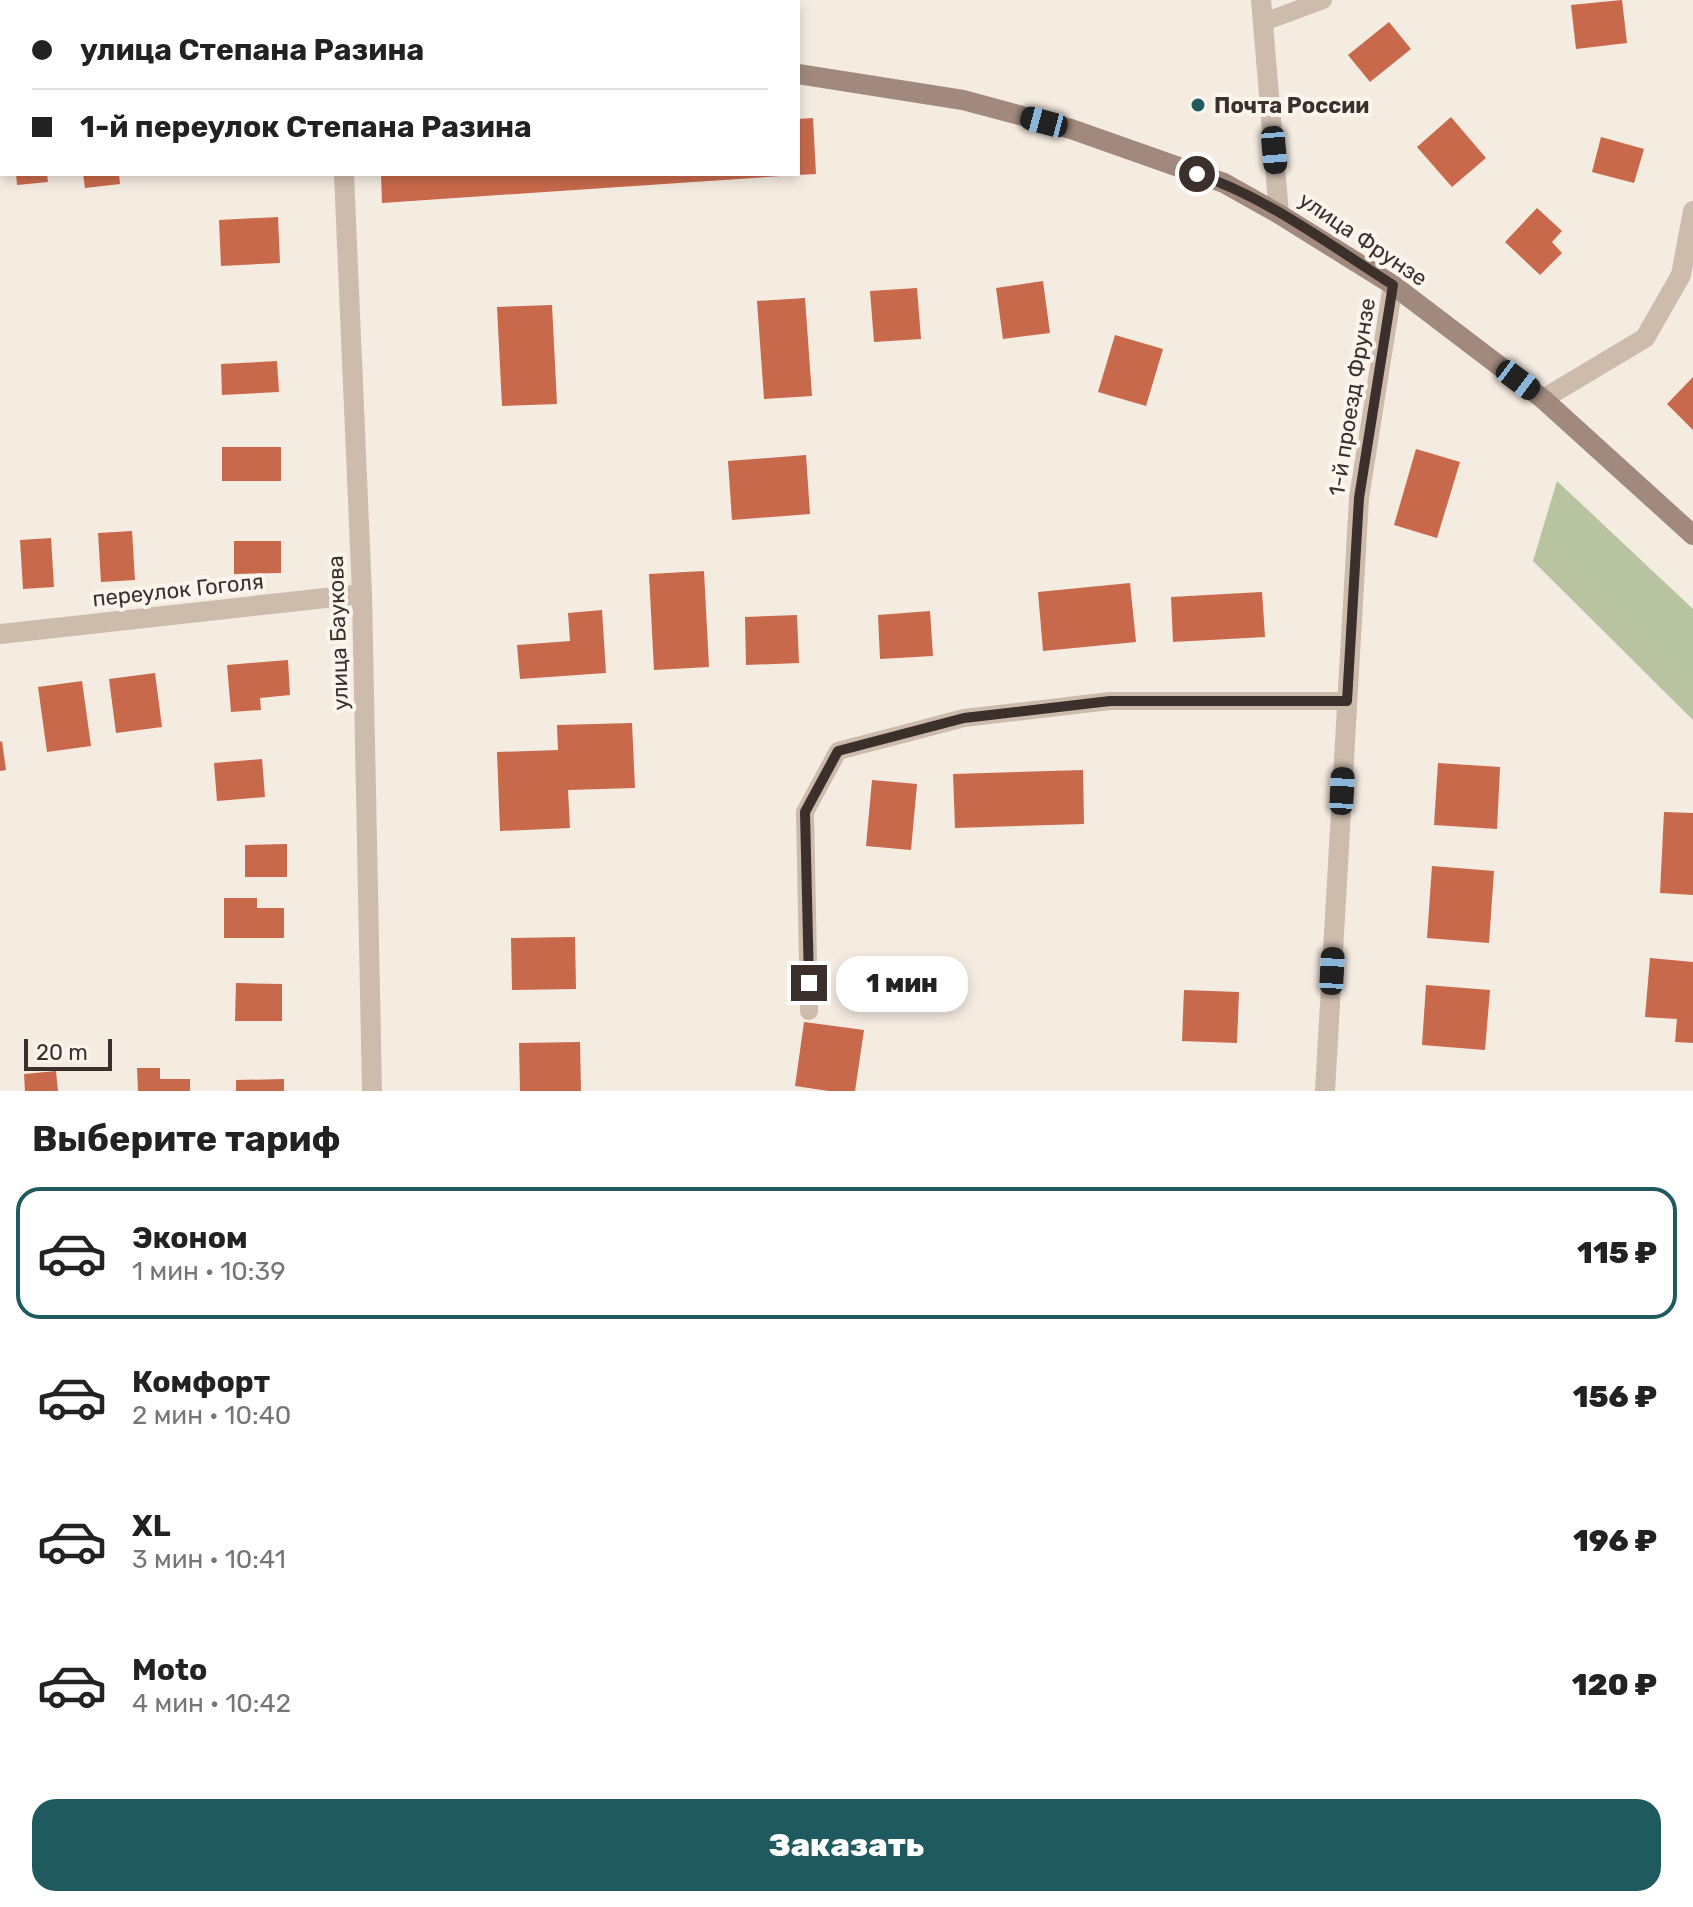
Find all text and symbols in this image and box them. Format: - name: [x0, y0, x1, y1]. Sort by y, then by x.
- text: улица Степана Разина: [80, 32, 424, 68]
- place label: Почта России: [1214, 92, 1369, 119]
- marker: Почта России: [1189, 96, 1207, 114]
- car: [1018, 104, 1070, 140]
- text: 1-й переулок Степана Разина: [80, 109, 532, 145]
- car: [1260, 125, 1288, 175]
- route start: [1179, 156, 1215, 192]
- street label: улица Фрунзе: [1294, 186, 1432, 292]
- street label: 1-й проезд Фрунзе: [1323, 296, 1381, 498]
- car: [1492, 356, 1544, 404]
- street label: улица Баукова: [322, 555, 354, 711]
- street label: переулок Гоголя: [91, 568, 265, 612]
- car: [1329, 766, 1355, 816]
- car: [1319, 946, 1345, 996]
- callout: 1 мин: [837, 955, 969, 1011]
- route end: [791, 965, 827, 1001]
- text: 1 мин: [866, 968, 938, 999]
- scale bar: [24, 1035, 112, 1071]
- text: 20 m: [36, 1039, 88, 1066]
- text: Выберите тариф: [32, 1117, 341, 1160]
- icon: car: [36, 1217, 108, 1289]
- text: Эконом: [132, 1220, 248, 1256]
- text: 115 ₽: [1577, 1235, 1657, 1271]
- text: 1 мин · 10:39: [132, 1256, 286, 1287]
- icon: car: [36, 1361, 108, 1433]
- text: Комфорт: [132, 1364, 270, 1400]
- text: 156 ₽: [1573, 1379, 1657, 1415]
- text: 2 мин · 10:40: [132, 1400, 291, 1431]
- icon: car: [36, 1505, 108, 1577]
- text: XL: [132, 1508, 171, 1544]
- text: 196 ₽: [1573, 1523, 1657, 1559]
- text: 3 мин · 10:41: [132, 1544, 286, 1575]
- icon: car: [36, 1649, 108, 1721]
- text: Moto: [132, 1652, 207, 1688]
- text: 120 ₽: [1572, 1667, 1657, 1703]
- text: 4 мин · 10:42: [132, 1688, 291, 1719]
- button: Заказать: [32, 1799, 1661, 1891]

